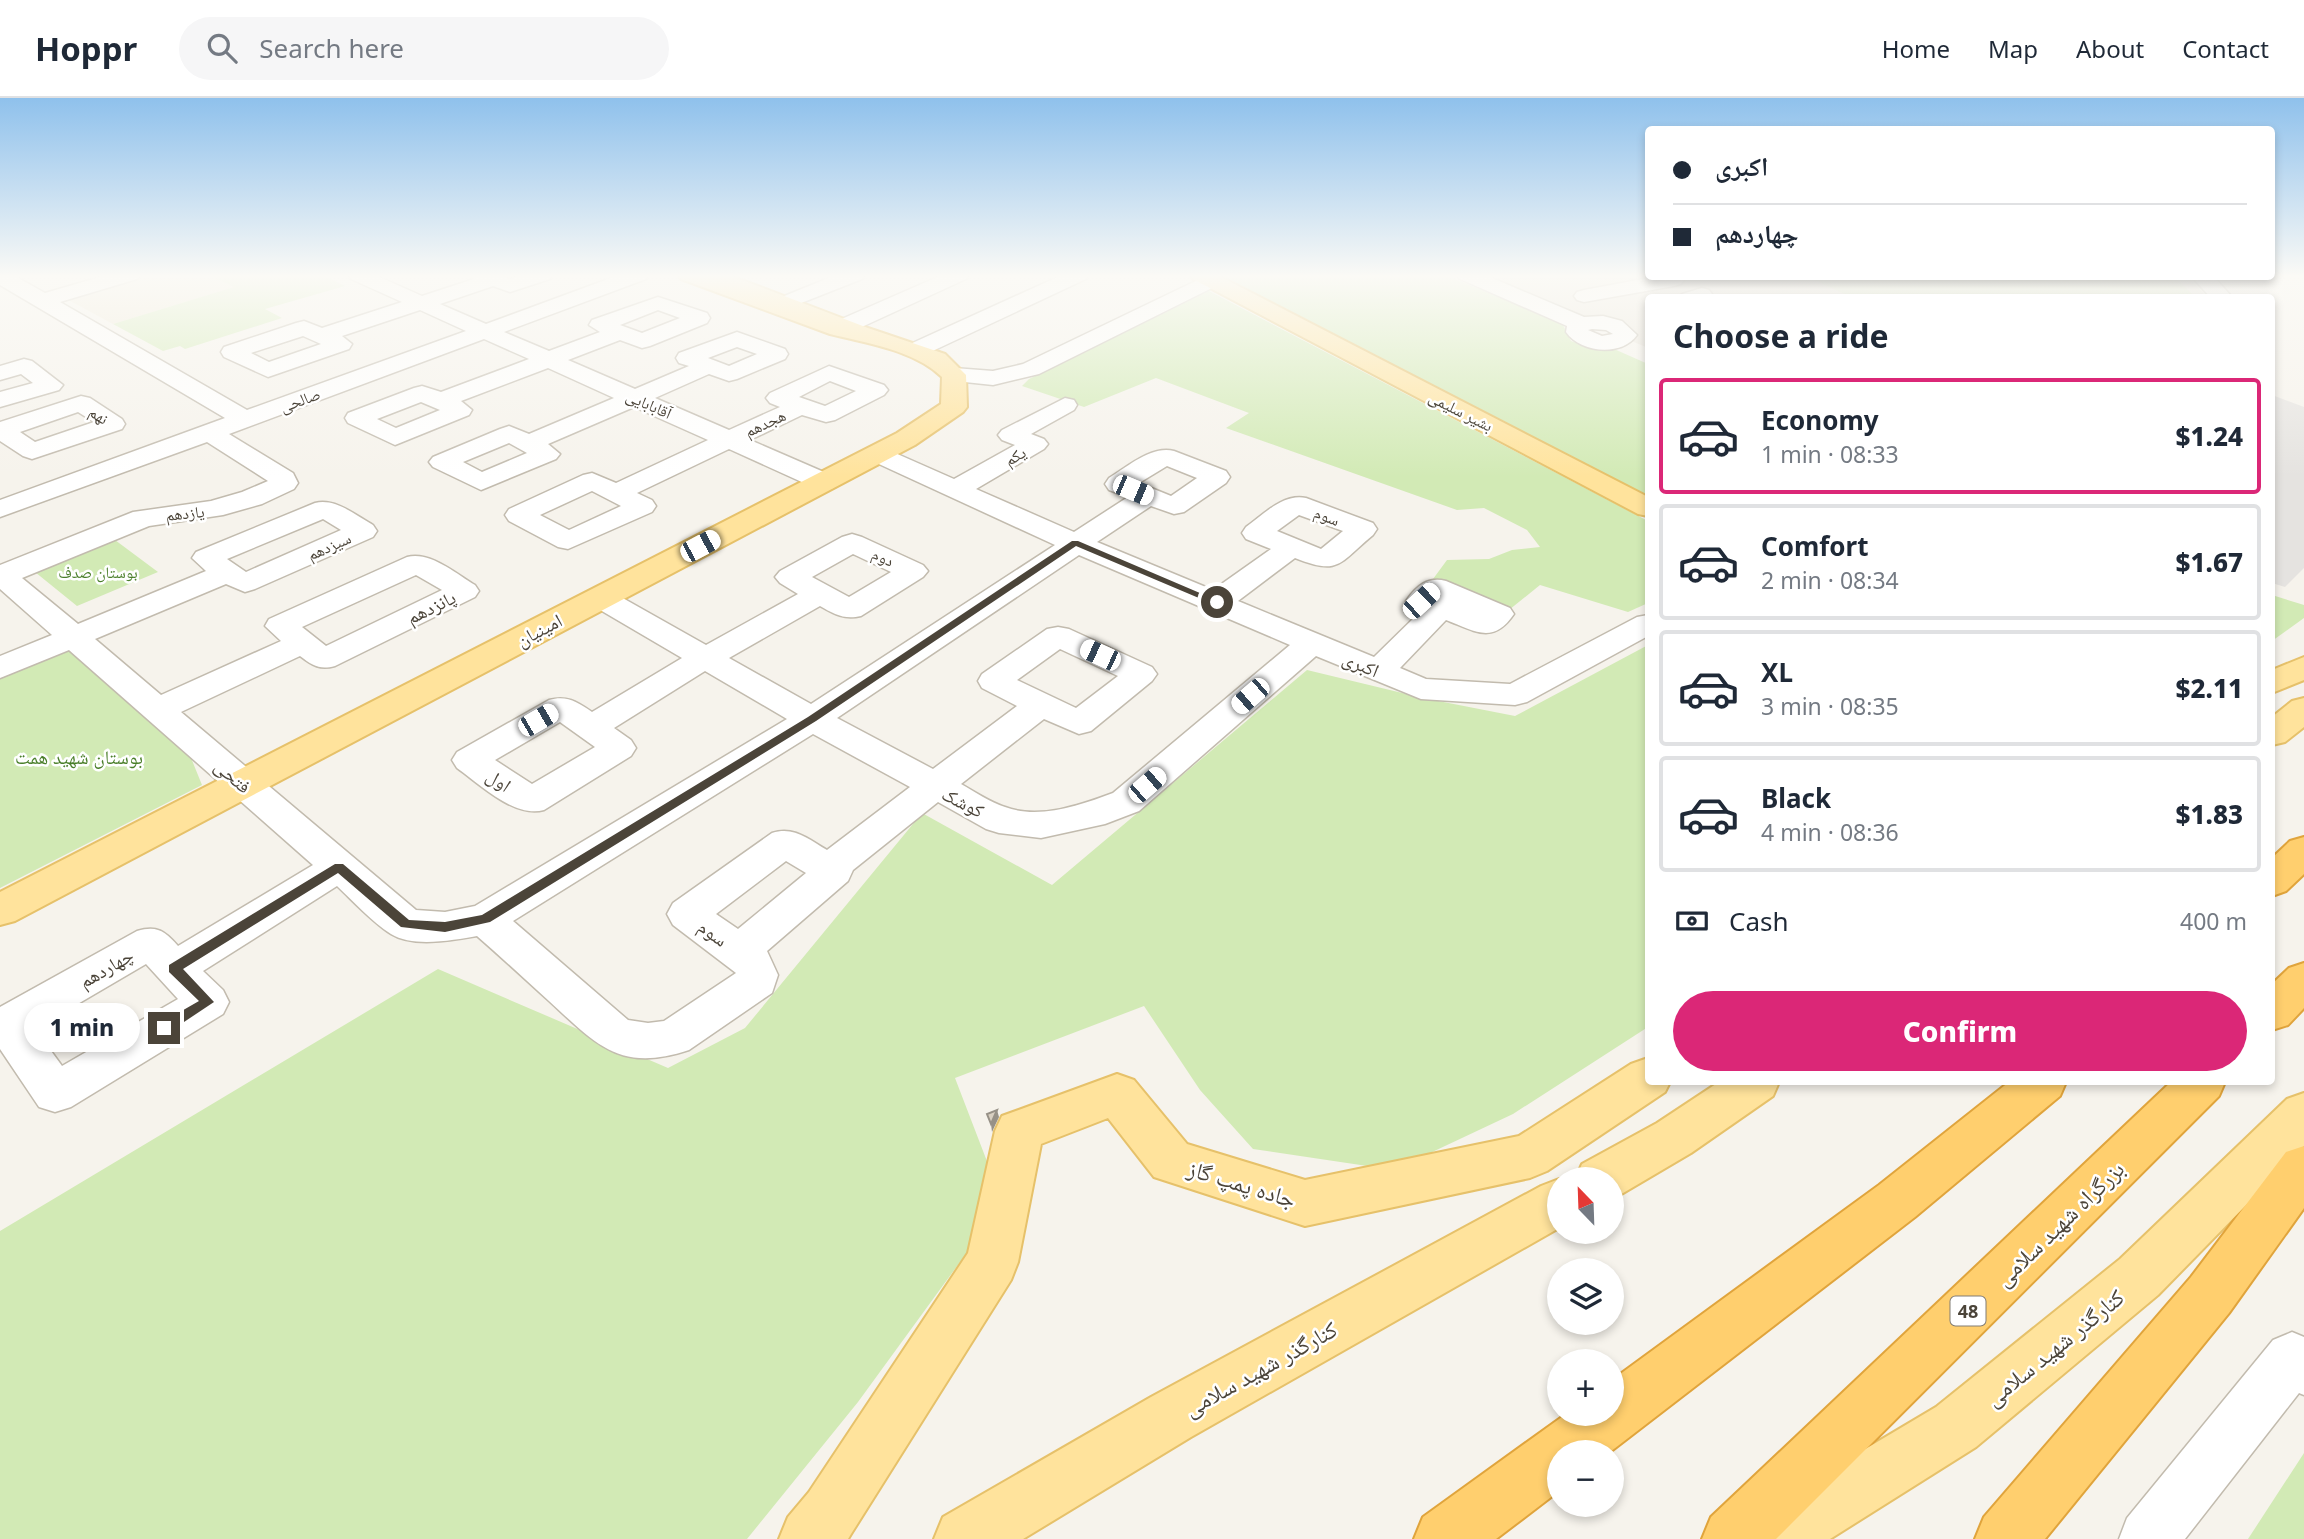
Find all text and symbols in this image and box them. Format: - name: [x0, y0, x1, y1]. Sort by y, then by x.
- search box: [179, 17, 669, 80]
- text: Hoppr: [35, 26, 137, 71]
- icon: search: [203, 29, 241, 67]
- text: Search here: [259, 30, 404, 66]
- text: Home: [1882, 32, 1950, 65]
- text: Map: [1988, 32, 2038, 65]
- text: About: [2076, 32, 2144, 65]
- text: Contact: [2182, 32, 2269, 65]
- text: اکبری: [1715, 148, 1768, 184]
- text: چهاردهم: [1715, 215, 1799, 251]
- text: Choose a ride: [1673, 314, 1889, 357]
- street label: صالحی: [277, 383, 323, 417]
- street label: آقابابایی: [623, 384, 676, 424]
- street label: بشیر سلیمی: [1425, 385, 1497, 437]
- street label: نهم: [85, 401, 113, 429]
- text: Economy: [1761, 402, 1879, 438]
- street label: هجدهم: [741, 404, 789, 442]
- icon: car: [1677, 405, 1740, 468]
- text: $1.24: [2176, 418, 2243, 454]
- text: 1 min · 08:33: [1761, 438, 1899, 470]
- street label: یکم: [1000, 441, 1030, 471]
- car: [1110, 472, 1157, 508]
- street label: یازدهم: [164, 500, 206, 526]
- street label: سوم: [1311, 501, 1343, 531]
- street label: سیزدهم: [304, 527, 354, 565]
- car: [677, 527, 724, 565]
- text: Comfort: [1761, 528, 1869, 564]
- icon: car: [1677, 531, 1740, 594]
- street label: دوم: [869, 542, 897, 572]
- text: $1.67: [2176, 544, 2243, 580]
- park label: بوستان صدف: [58, 561, 138, 583]
- text: 2 min · 08:34: [1761, 564, 1899, 596]
- car: [1399, 579, 1444, 623]
- street label: پانزدهم: [402, 584, 460, 630]
- route start: [1201, 586, 1233, 618]
- street label: امینیان: [512, 607, 566, 653]
- car: [1077, 637, 1124, 673]
- street label: اکبری: [1339, 645, 1383, 683]
- text: XL: [1761, 654, 1793, 690]
- icon: car: [1677, 657, 1740, 720]
- text: $2.11: [2176, 670, 2243, 706]
- car: [1228, 674, 1273, 718]
- text: 3 min · 08:35: [1761, 690, 1899, 722]
- car: [515, 700, 562, 740]
- park label: بوستان شهید همت: [15, 744, 143, 770]
- street label: فتحی: [209, 753, 257, 799]
- street label: اول: [481, 762, 517, 798]
- car: [1125, 763, 1170, 807]
- street label: کوشک: [937, 780, 989, 824]
- text: Black: [1761, 780, 1831, 816]
- icon: car: [1677, 783, 1740, 846]
- text: $1.83: [2176, 796, 2243, 832]
- text: 4 min · 08:36: [1761, 816, 1899, 848]
- icon: cash: [1673, 902, 1711, 940]
- text: Cash: [1729, 903, 1789, 939]
- text: 400 m: [2180, 905, 2247, 937]
- street label: سوم: [692, 913, 733, 953]
- street label: چهاردهم: [74, 942, 138, 994]
- button: Confirm: [1673, 991, 2247, 1071]
- callout: 1 min: [24, 1004, 140, 1052]
- text: 1 min: [50, 1011, 114, 1043]
- route end: [148, 1012, 180, 1044]
- street label: جاده پمپ گاز: [1183, 1151, 1300, 1215]
- street label: بزرگراه شهید سلامی: [1987, 1153, 2131, 1293]
- north arrow: [1547, 1167, 1624, 1244]
- map controls: [1547, 1167, 1624, 1517]
- button: layers: [1547, 1258, 1624, 1335]
- street label: کنارگذر شهید سلامی: [1978, 1281, 2131, 1413]
- road number: 48: [1951, 1296, 1986, 1326]
- street label: کنارگذر شهید سلامی: [1178, 1312, 1343, 1423]
- button: +: [1547, 1349, 1624, 1426]
- button: −: [1547, 1440, 1624, 1517]

